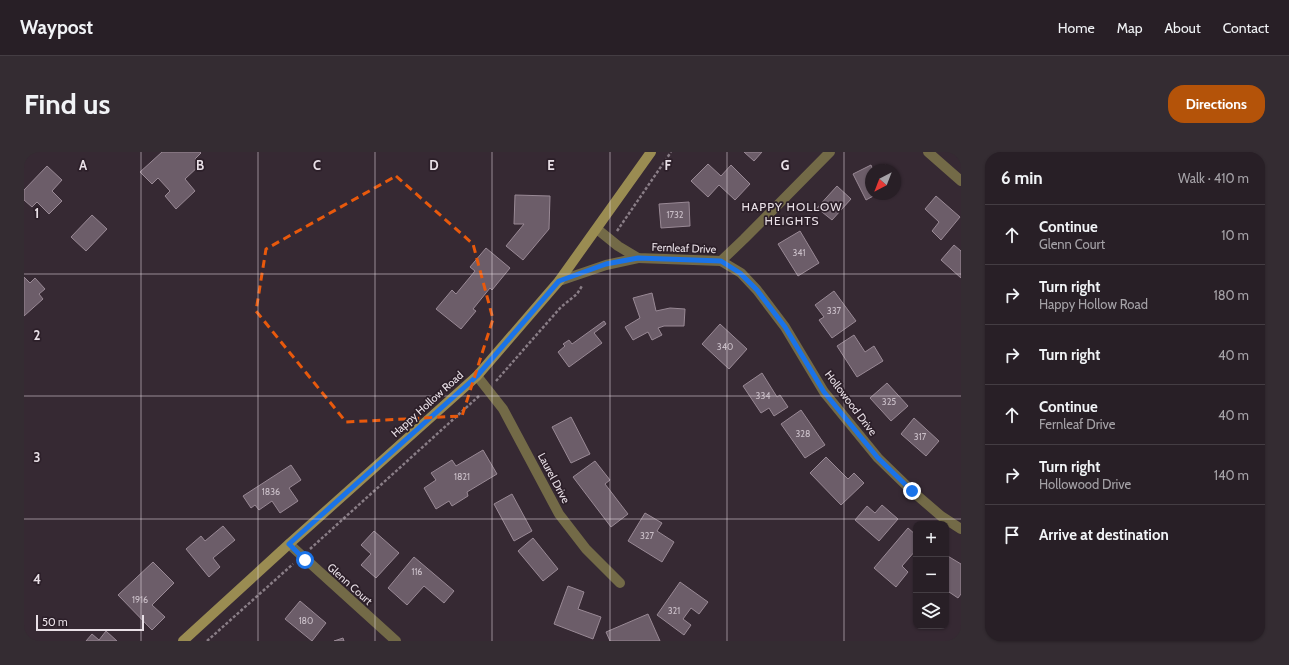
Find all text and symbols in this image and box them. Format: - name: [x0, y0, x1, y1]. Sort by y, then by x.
- text: Waypost: [20, 16, 93, 39]
- text: Home: [1058, 19, 1095, 37]
- text: Map: [1117, 19, 1142, 37]
- text: About: [1164, 19, 1201, 37]
- text: Contact: [1223, 19, 1269, 37]
- button: Directions: [1168, 85, 1265, 123]
- text: Find us: [24, 87, 110, 121]
- text: A: [79, 157, 88, 173]
- text: B: [196, 157, 204, 173]
- text: C: [313, 157, 321, 173]
- text: D: [429, 157, 439, 173]
- text: E: [547, 157, 555, 173]
- text: F: [665, 157, 672, 173]
- text: G: [781, 157, 790, 173]
- north arrow: [865, 164, 901, 200]
- text: 6 min: [1001, 168, 1043, 188]
- text: Walk · 410 m: [1178, 170, 1249, 186]
- district label: HAPPY HOLLOW HEIGHTS: [741, 199, 843, 228]
- text: 1: [35, 205, 39, 221]
- house number: 1732: [666, 209, 684, 220]
- text: Continue: [1039, 218, 1098, 236]
- icon: ahead: [1001, 224, 1023, 246]
- text: 10 m: [1221, 227, 1249, 243]
- text: Glenn Court: [1039, 236, 1105, 252]
- street label: Fernleaf Drive: [651, 240, 717, 256]
- house number: 341: [792, 247, 806, 258]
- text: Turn right: [1039, 278, 1100, 296]
- icon: right: [1001, 284, 1023, 306]
- text: 180 m: [1213, 287, 1249, 303]
- text: Happy Hollow Road: [1039, 296, 1148, 312]
- house number: 337: [827, 305, 842, 316]
- text: 2: [34, 327, 41, 343]
- house number: 340: [717, 341, 733, 352]
- icon: right: [1001, 344, 1023, 366]
- text: Turn right: [1039, 346, 1100, 364]
- text: 40 m: [1218, 347, 1249, 363]
- street label: Happy Hollow Road: [388, 368, 466, 440]
- street label: Hollowood Drive: [822, 368, 880, 439]
- house number: 334: [756, 390, 770, 401]
- house number: 325: [882, 396, 896, 407]
- text: Continue: [1039, 398, 1098, 416]
- icon: ahead: [1001, 404, 1023, 426]
- text: 40 m: [1218, 407, 1249, 423]
- text: Fernleaf Drive: [1039, 416, 1115, 432]
- house number: 328: [795, 428, 811, 439]
- house number: 317: [914, 431, 927, 442]
- text: 3: [33, 449, 41, 465]
- street label: Laurel Drive: [535, 450, 573, 506]
- text: Turn right: [1039, 458, 1100, 476]
- icon: right: [1001, 464, 1023, 486]
- text: 140 m: [1214, 467, 1249, 483]
- house number: 1821: [454, 471, 470, 482]
- text: Hollowood Drive: [1039, 476, 1131, 492]
- route end: [903, 482, 921, 500]
- house number: 1836: [262, 486, 280, 497]
- map controls: [913, 521, 949, 629]
- button: +: [913, 521, 949, 557]
- icon: arrive: [1001, 524, 1023, 546]
- text: Arrive at destination: [1039, 526, 1169, 544]
- house number: 327: [640, 530, 655, 541]
- route start: [296, 551, 314, 569]
- button: −: [913, 557, 949, 593]
- street label: Glenn Court: [325, 560, 376, 608]
- house number: 116: [412, 566, 422, 577]
- text: 4: [33, 571, 41, 587]
- button: layers: [913, 593, 949, 629]
- house number: 1916: [132, 594, 148, 605]
- house number: 321: [668, 605, 680, 616]
- scale bar: [36, 613, 144, 632]
- text: 50 m: [42, 615, 68, 629]
- house number: 180: [299, 615, 313, 626]

